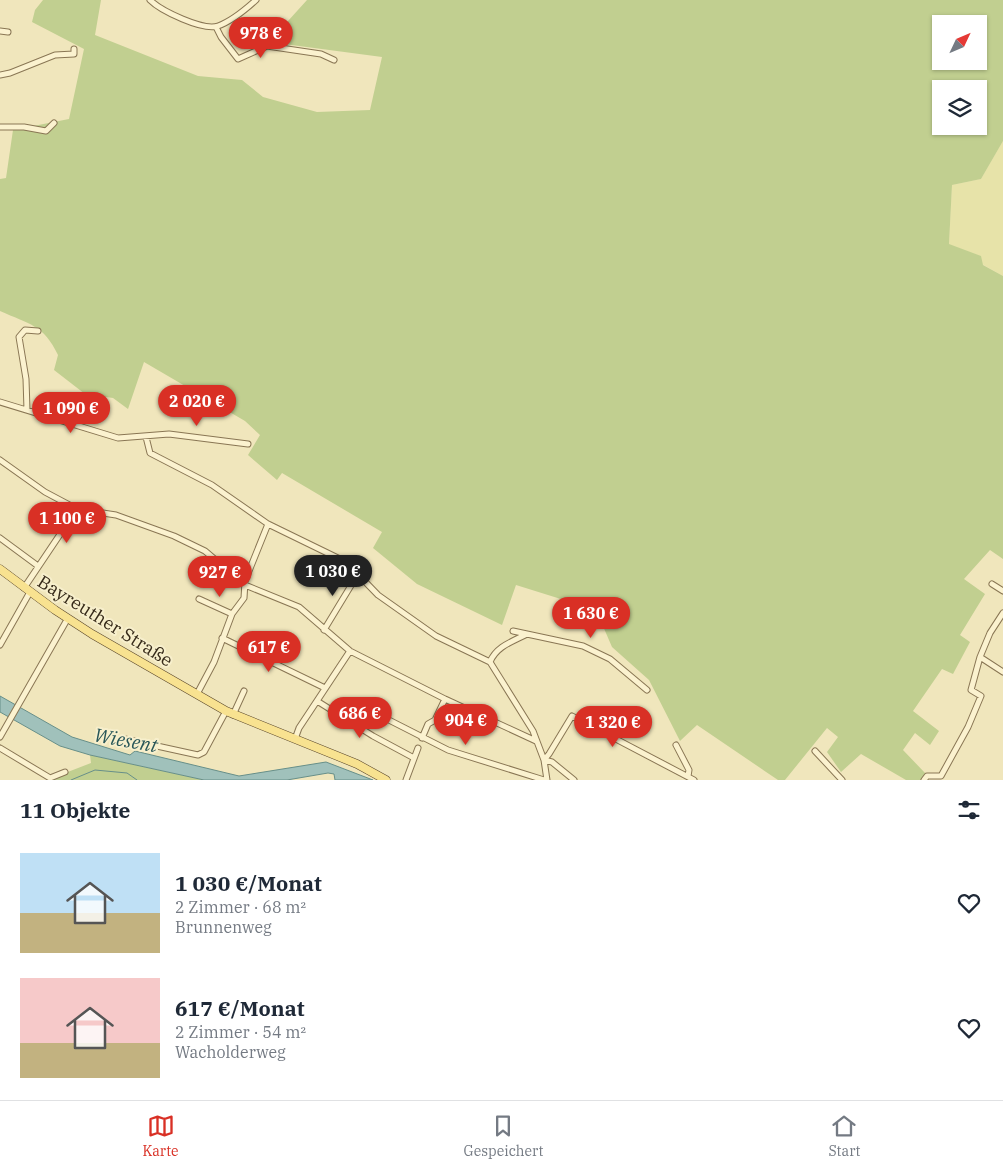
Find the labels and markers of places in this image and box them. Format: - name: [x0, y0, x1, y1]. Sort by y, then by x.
- pin: 978 €: [226, 17, 296, 59]
- pin: 2 020 €: [151, 384, 243, 427]
- pin: 1 090 €: [25, 392, 117, 434]
- pin: 1 100 €: [21, 502, 113, 544]
- pin: 1 030 €: [287, 554, 379, 597]
- pin: 927 €: [185, 556, 255, 598]
- pin: 1 630 €: [545, 596, 637, 639]
- pin: 617 €: [234, 630, 304, 673]
- pin: 686 €: [325, 696, 395, 739]
- pin: 904 €: [431, 704, 501, 746]
- pin: 1 320 €: [567, 706, 659, 748]

